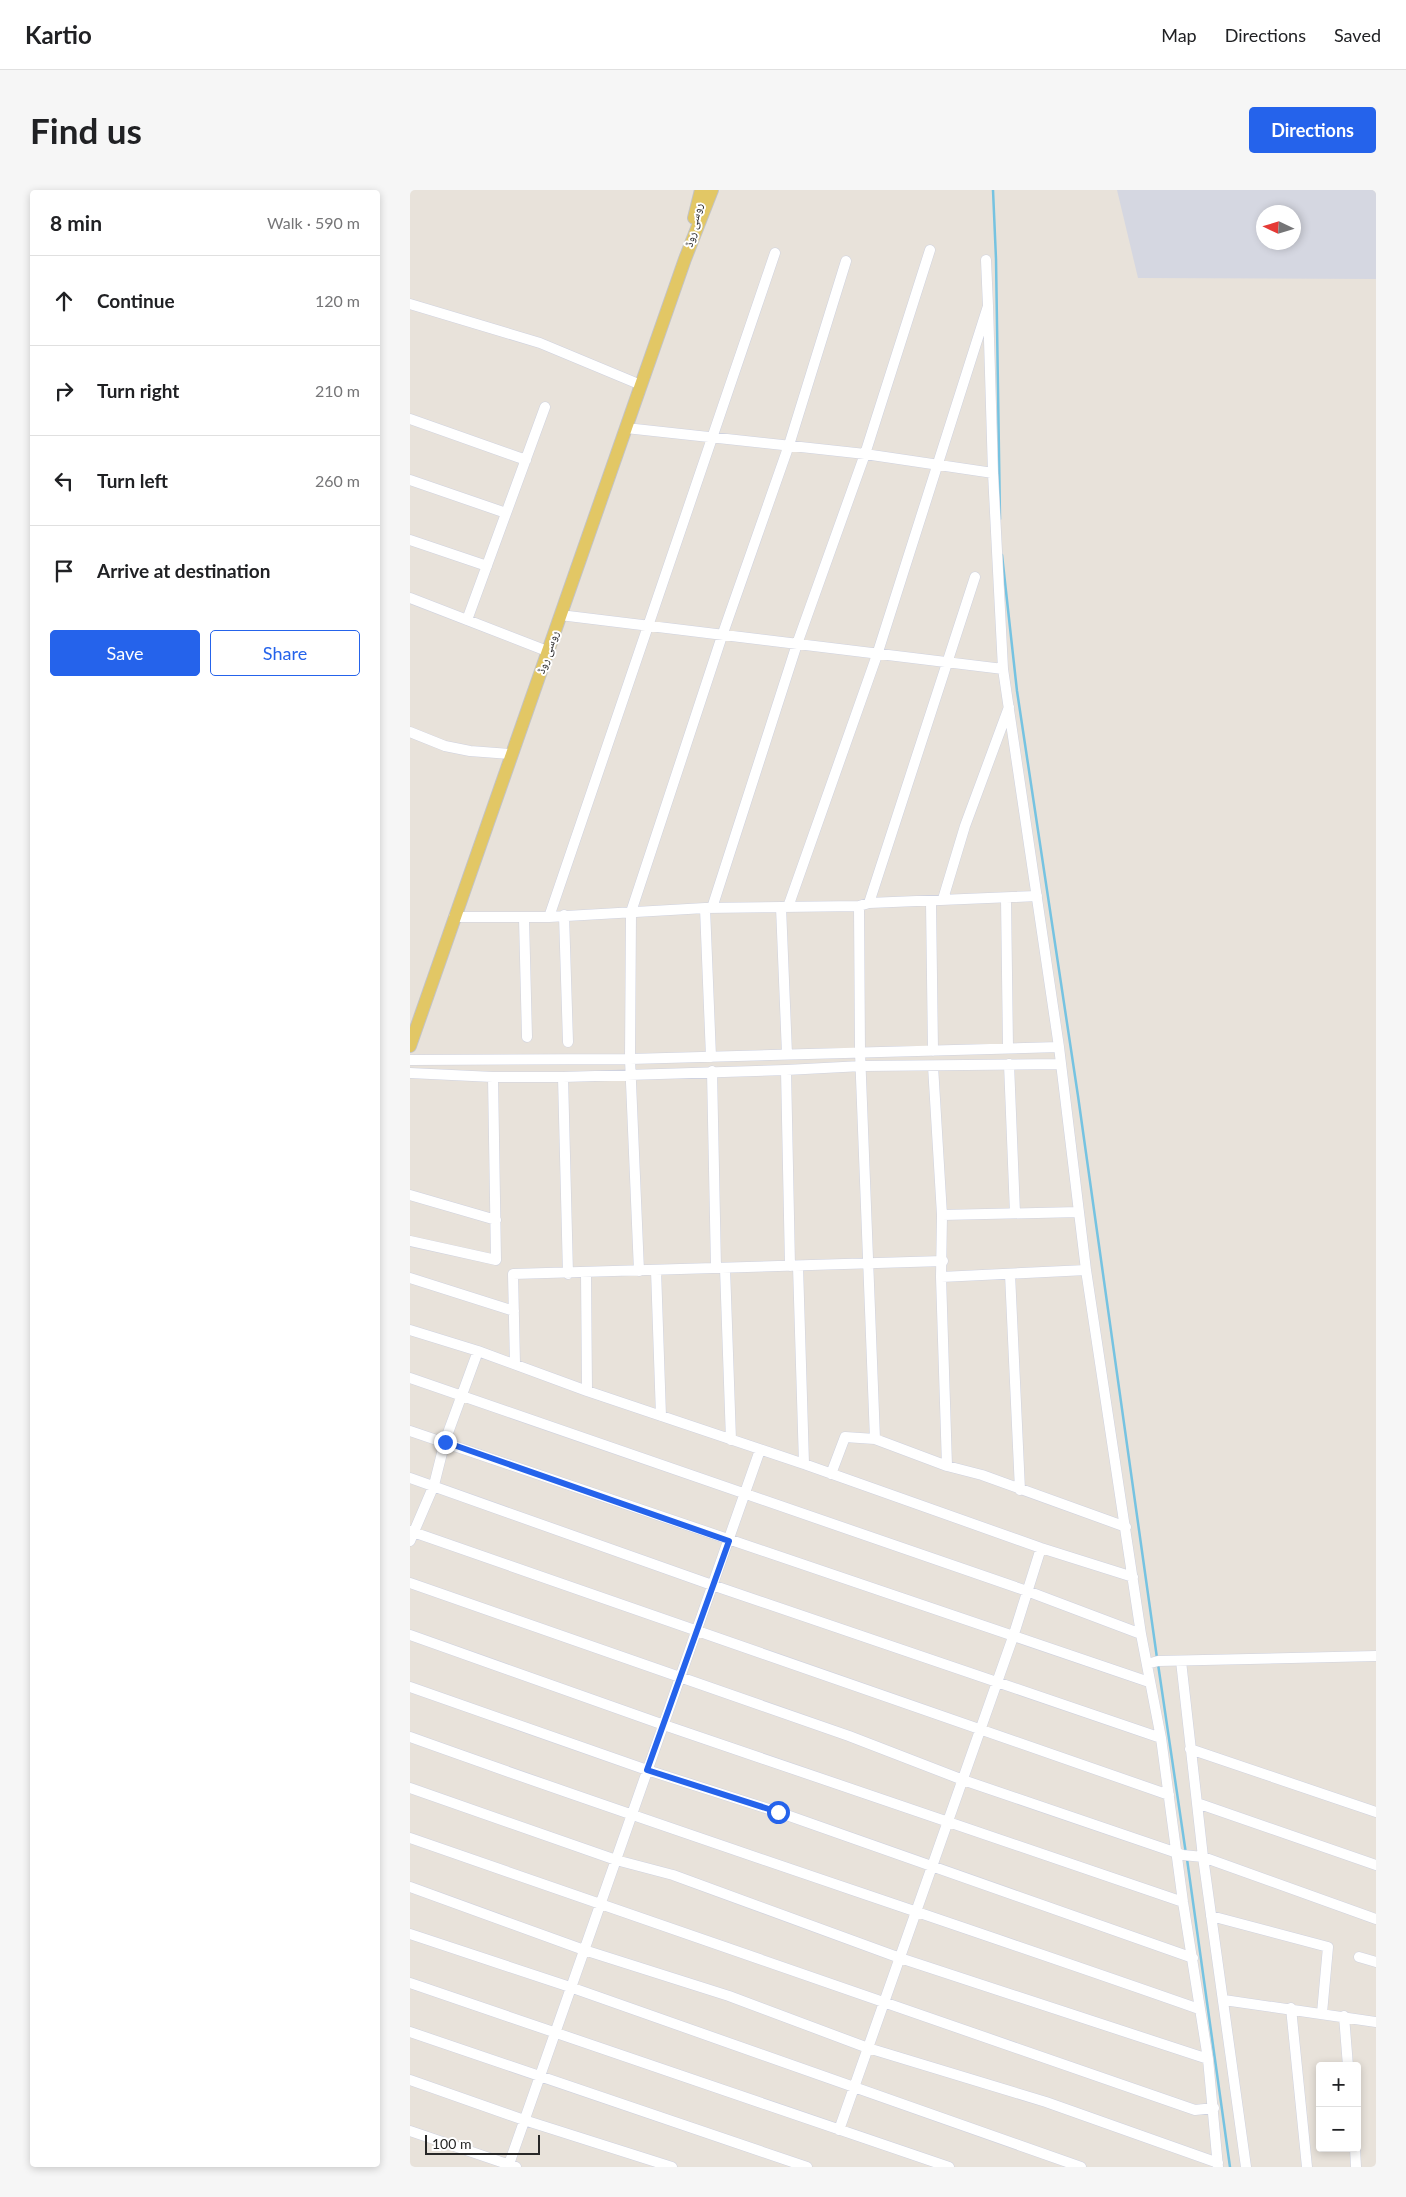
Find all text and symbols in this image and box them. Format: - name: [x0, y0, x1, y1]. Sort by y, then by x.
- text: Kartio: [25, 20, 92, 49]
- text: Map: [1161, 24, 1197, 46]
- text: Directions: [1225, 24, 1306, 46]
- text: Saved: [1334, 24, 1381, 46]
- button: Directions: [1249, 107, 1376, 153]
- text: Find us: [30, 109, 142, 151]
- street label: روسی روڈ: [681, 201, 705, 248]
- north arrow: [1256, 205, 1301, 250]
- text: 8 min: [50, 210, 102, 235]
- text: Walk · 590 m: [267, 213, 360, 232]
- icon: ahead: [50, 287, 78, 315]
- text: Continue: [97, 289, 175, 312]
- text: 120 m: [315, 291, 360, 310]
- icon: right: [50, 377, 78, 405]
- text: Turn right: [97, 379, 179, 402]
- text: 210 m: [315, 381, 360, 400]
- icon: left: [50, 467, 78, 495]
- text: Turn left: [97, 469, 168, 492]
- text: 260 m: [315, 471, 360, 490]
- icon: arrive: [50, 557, 78, 585]
- text: Arrive at destination: [97, 559, 270, 582]
- street label: روسی روڈ: [533, 628, 561, 676]
- button: Save: [50, 630, 200, 676]
- button: Share: [210, 630, 360, 676]
- route end: [434, 1431, 457, 1454]
- route start: [767, 1801, 790, 1824]
- map controls: [1316, 2062, 1361, 2152]
- button: +: [1316, 2062, 1361, 2107]
- button: −: [1316, 2107, 1361, 2152]
- scale bar: [425, 2132, 540, 2155]
- text: 100 m: [432, 2135, 471, 2152]

